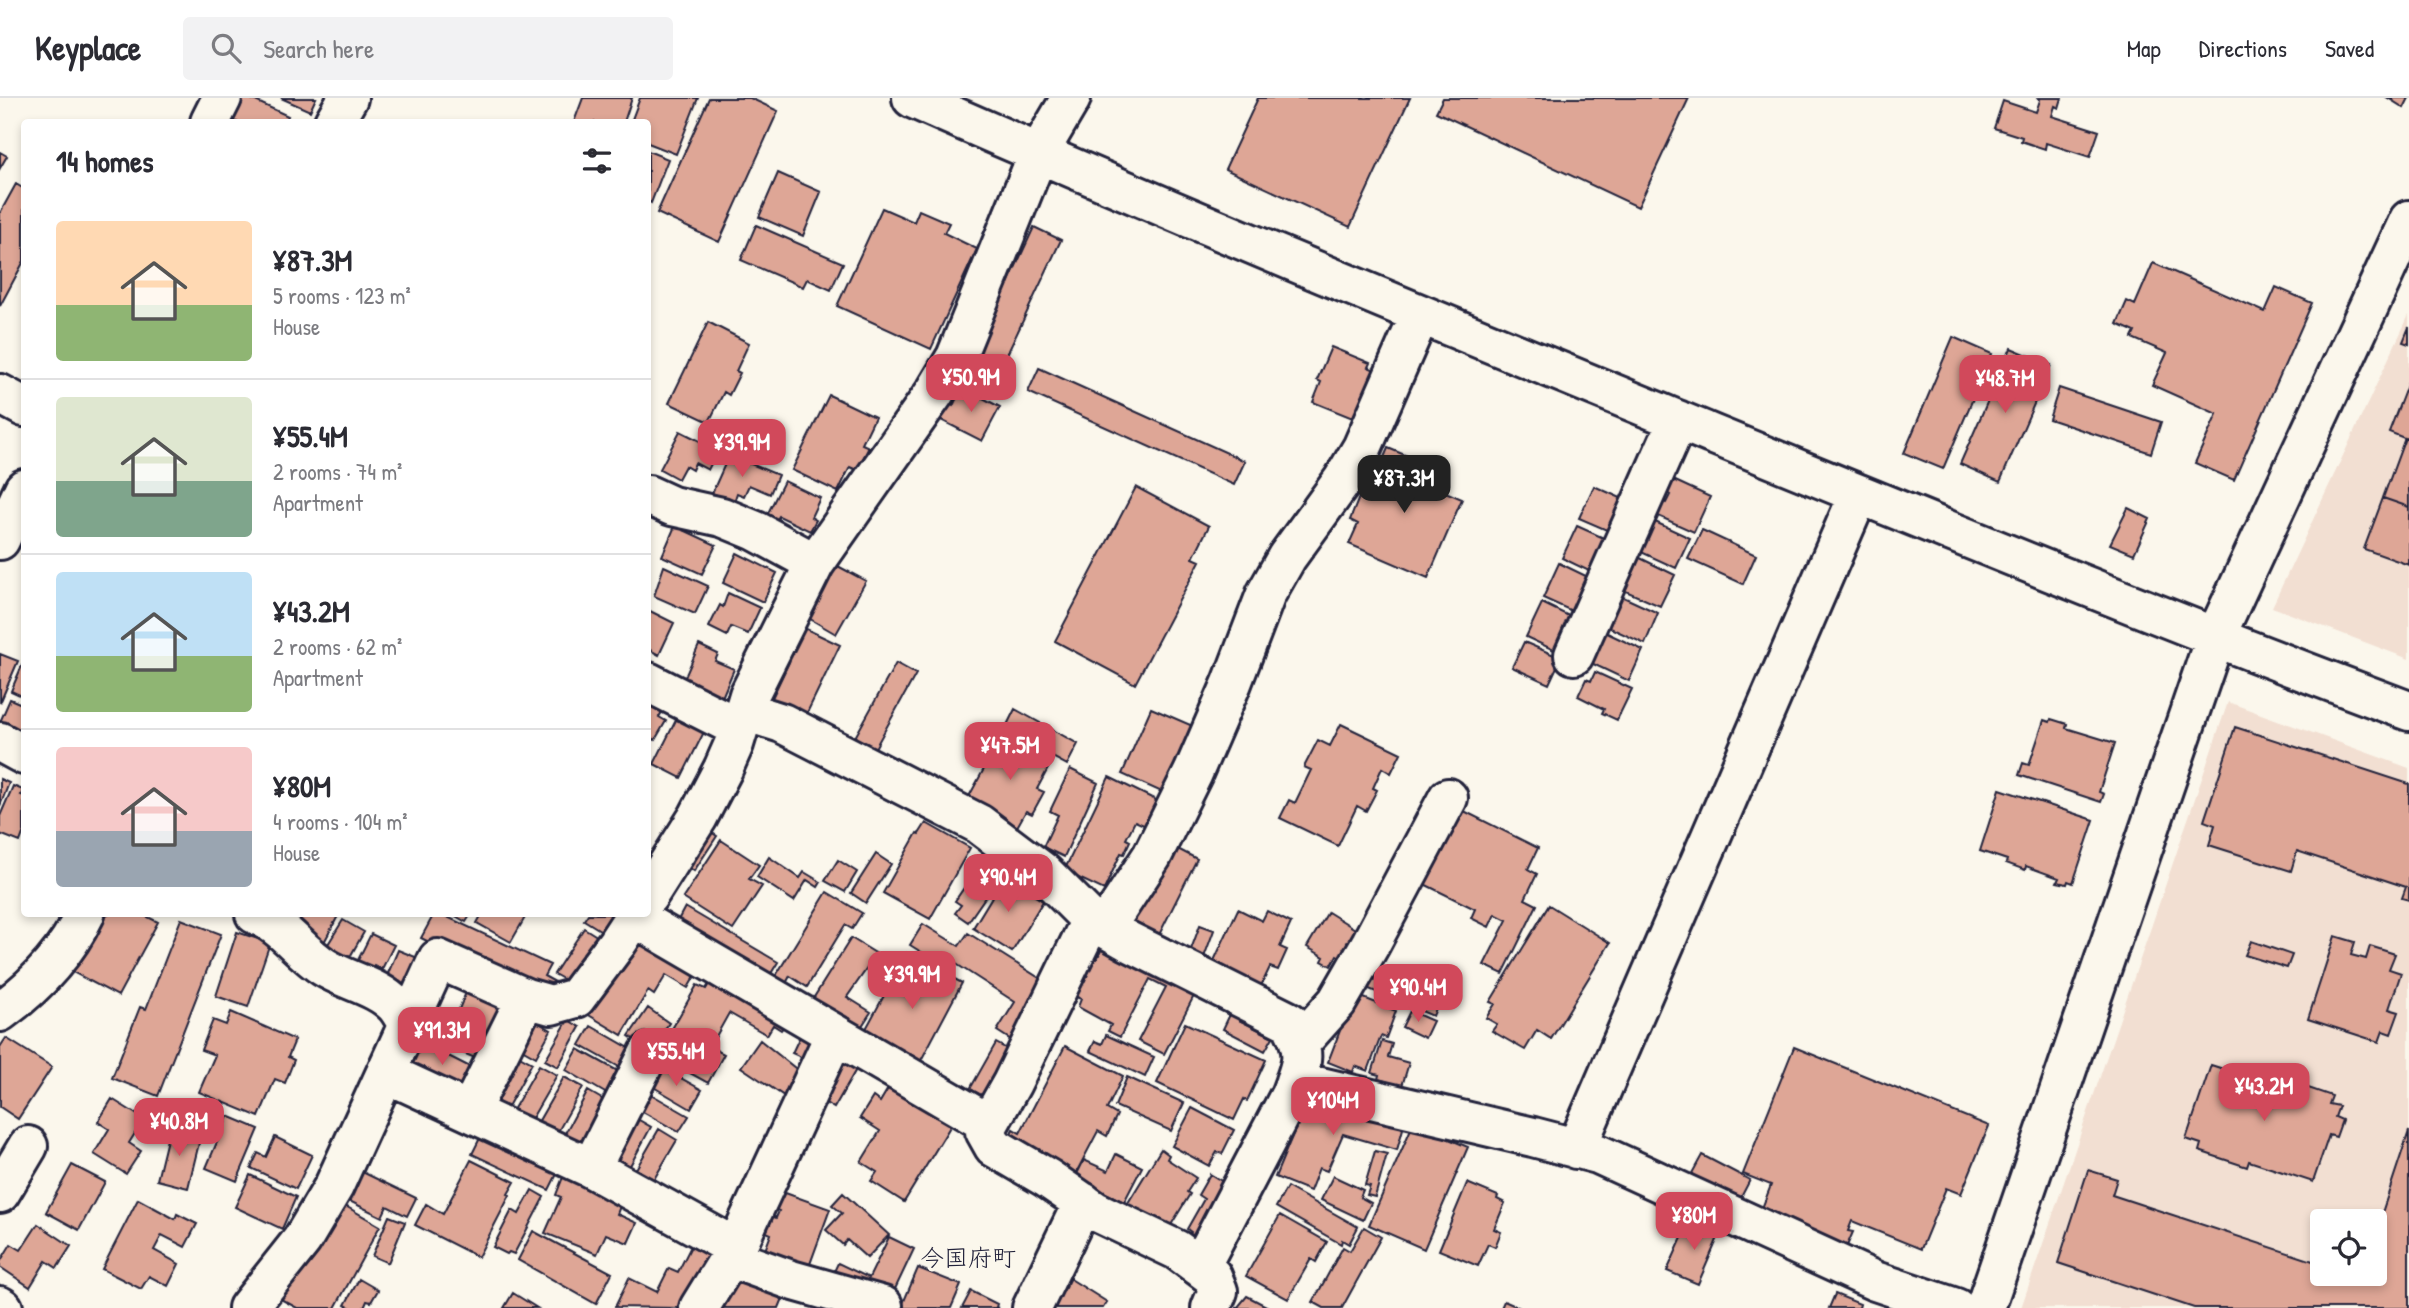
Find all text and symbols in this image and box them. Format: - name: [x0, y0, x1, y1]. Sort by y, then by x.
- search box: [183, 17, 673, 80]
- text: Keyplace: [35, 26, 141, 70]
- icon: search: [207, 29, 245, 67]
- text: Search here: [263, 31, 374, 66]
- text: Map: [2127, 32, 2161, 64]
- text: Directions: [2199, 32, 2287, 64]
- text: Saved: [2325, 32, 2374, 64]
- text: 14 homes: [56, 141, 154, 181]
- icon: filters: [578, 142, 616, 180]
- text: ¥87.3M: [273, 240, 352, 280]
- icon: home: [112, 249, 196, 333]
- text: 5 rooms · 123 m²: [273, 280, 411, 311]
- text: House: [273, 311, 320, 342]
- pin: ¥50.9M: [914, 354, 1028, 414]
- pin: ¥48.7M: [1948, 356, 2062, 415]
- text: ¥50.9M: [942, 361, 1000, 392]
- text: ¥48.7M: [1975, 362, 2035, 393]
- text: ¥55.4M: [273, 416, 348, 456]
- pin: ¥39.9M: [685, 420, 799, 479]
- icon: home: [112, 425, 196, 509]
- text: ¥39.9M: [714, 426, 770, 457]
- text: 2 rooms · 74 m²: [273, 456, 402, 487]
- pin: ¥87.3M: [1347, 456, 1461, 515]
- text: ¥87.3M: [1374, 462, 1434, 493]
- text: Apartment: [273, 487, 363, 518]
- text: ¥43.2M: [273, 591, 350, 631]
- icon: home: [112, 600, 196, 684]
- text: 2 rooms · 62 m²: [273, 631, 402, 662]
- text: Apartment: [273, 662, 363, 693]
- pin: ¥47.5M: [953, 722, 1067, 782]
- text: ¥47.5M: [980, 729, 1040, 760]
- text: ¥80M: [273, 766, 331, 806]
- icon: home: [112, 775, 196, 859]
- text: 4 rooms · 104 m²: [273, 806, 407, 837]
- text: House: [273, 837, 320, 868]
- pin: ¥90.4M: [951, 854, 1065, 914]
- text: ¥90.4M: [980, 861, 1036, 892]
- pin: ¥39.9M: [855, 951, 969, 1011]
- text: ¥39.9M: [884, 958, 940, 989]
- pin: ¥90.4M: [1361, 964, 1475, 1024]
- text: ¥90.4M: [1390, 971, 1446, 1002]
- pin: ¥91.3M: [385, 1007, 499, 1067]
- text: ¥91.3M: [414, 1014, 470, 1045]
- pin: ¥55.4M: [619, 1028, 733, 1088]
- text: ¥55.4M: [647, 1035, 705, 1066]
- pin: ¥43.2M: [2207, 1063, 2321, 1123]
- text: ¥43.2M: [2235, 1070, 2293, 1101]
- pin: ¥104M: [1284, 1077, 1382, 1137]
- text: ¥104M: [1307, 1084, 1359, 1115]
- pin: ¥40.8M: [122, 1098, 236, 1158]
- text: ¥40.8M: [150, 1105, 208, 1136]
- pin: ¥80M: [1653, 1192, 1735, 1252]
- text: ¥80M: [1672, 1199, 1716, 1230]
- map controls: [2310, 1209, 2387, 1286]
- button: locate: [2310, 1209, 2387, 1286]
- district label: 今国府町: [920, 1241, 1016, 1273]

